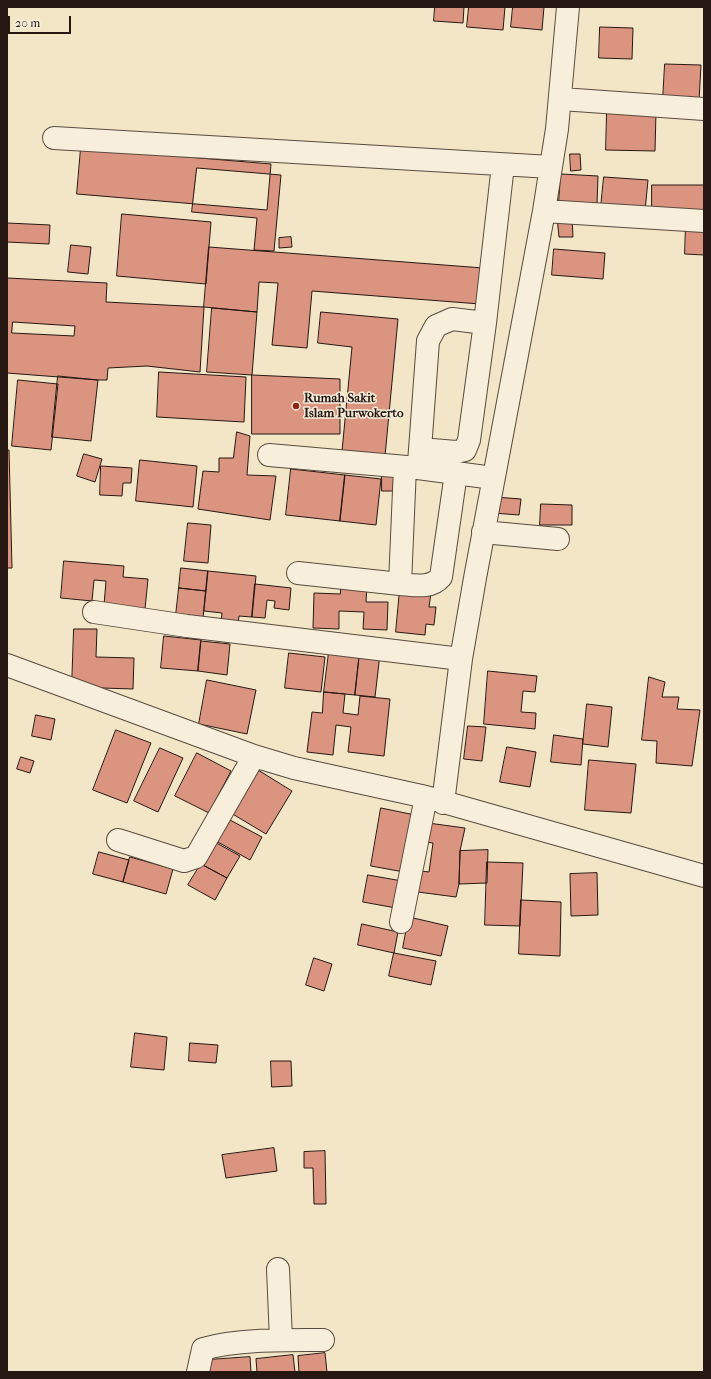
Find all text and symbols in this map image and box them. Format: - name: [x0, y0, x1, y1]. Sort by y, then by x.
- scale bar: [10, 8, 73, 34]
- text: 20 m: [15, 16, 40, 30]
- place label: Rumah Sakit Islam Purwokerto: [304, 391, 404, 422]
- marker: Rumah Sakit Islam Purwokerto: [291, 401, 301, 411]

